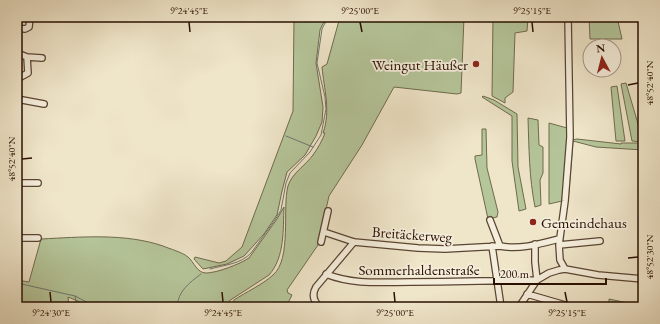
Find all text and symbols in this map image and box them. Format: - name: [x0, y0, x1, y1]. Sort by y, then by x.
- text: 9°24'45"E: [170, 4, 208, 17]
- text: 9°25'00"E: [341, 4, 379, 17]
- text: 9°25'15"E: [513, 4, 551, 17]
- north arrow: [582, 38, 622, 78]
- text: N: [596, 41, 606, 56]
- place label: Weingut Häußer: [372, 55, 468, 74]
- marker: Weingut Häußer: [471, 59, 481, 69]
- text: 48°52'40"N: [643, 60, 656, 105]
- text: 48°52'40"N: [5, 136, 18, 181]
- place label: Gemeindehaus: [541, 213, 627, 232]
- marker: Gemeindehaus: [528, 217, 538, 227]
- street label: Breitäckerweg: [371, 222, 453, 246]
- text: 48°52'30"N: [643, 234, 656, 279]
- street label: Sommerhaldenstraße: [358, 260, 480, 279]
- scale bar: [494, 260, 606, 286]
- text: 200 m: [500, 266, 530, 282]
- text: 9°24'30"E: [32, 306, 70, 319]
- text: 9°24'45"E: [204, 306, 242, 319]
- text: 9°25'00"E: [376, 306, 414, 319]
- text: 9°25'15"E: [548, 306, 586, 319]

